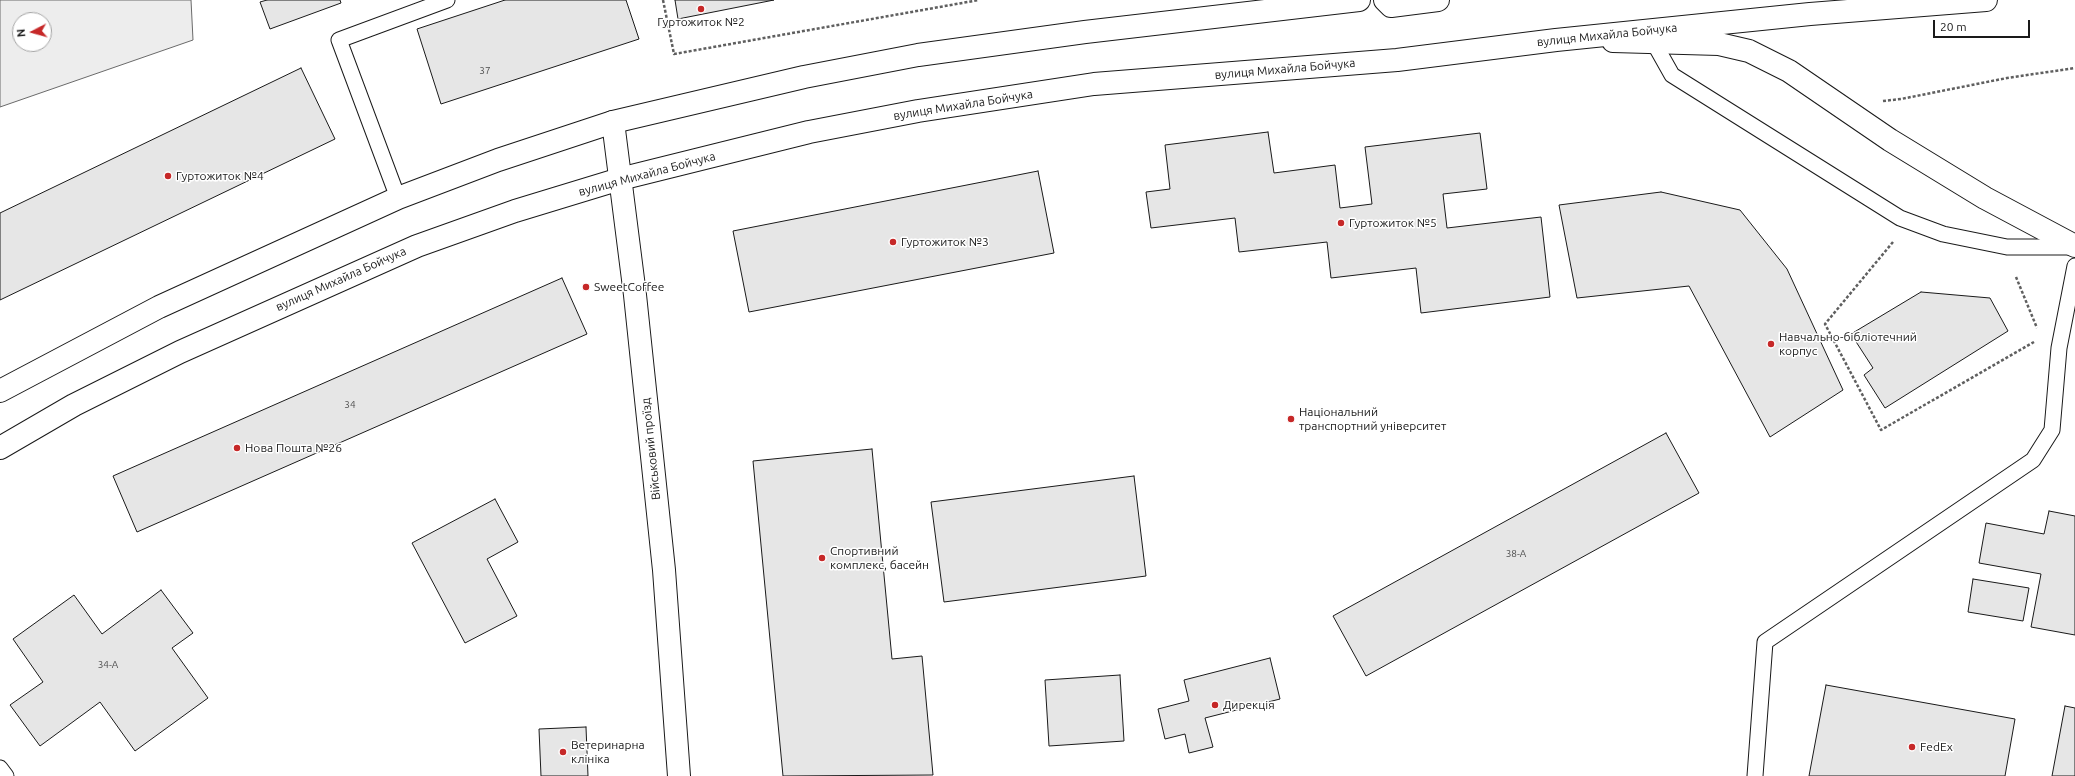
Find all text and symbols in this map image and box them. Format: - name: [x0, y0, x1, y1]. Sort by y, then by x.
- marker: Гуртожиток №2: [696, 4, 706, 14]
- north arrow: [12, 12, 52, 52]
- scale bar: [1935, 12, 2032, 38]
- place label: Гуртожиток №2: [657, 15, 745, 29]
- street label: вулиця Михайла Бойчука: [1536, 20, 1678, 50]
- text: 20 m: [1940, 20, 1967, 33]
- text: N: [15, 28, 27, 38]
- street label: вулиця Михайла Бойчука: [1214, 56, 1356, 82]
- house number: 37: [479, 65, 491, 77]
- street label: вулиця Михайла Бойчука: [892, 87, 1034, 123]
- street label: вулиця Михайла Бойчука: [577, 149, 717, 199]
- place label: Гуртожиток №4: [176, 169, 264, 183]
- marker: Гуртожиток №4: [163, 171, 173, 181]
- place label: Гуртожиток №5: [1349, 216, 1437, 230]
- marker: Гуртожиток №5: [1336, 218, 1346, 228]
- place label: Гуртожиток №3: [901, 235, 989, 249]
- marker: Гуртожиток №3: [888, 237, 898, 247]
- street label: вулиця Михайла Бойчука: [274, 244, 408, 314]
- place label: SweetCoffee: [594, 280, 664, 294]
- marker: SweetCoffee: [581, 282, 591, 292]
- place label: Навчально-бібліотечний корпус: [1779, 330, 1917, 358]
- marker: Навчально-бібліотечний корпус: [1766, 339, 1776, 349]
- street label: Військовий проїзд: [638, 397, 664, 501]
- house number: 34: [344, 399, 356, 411]
- place label: Національний транспортний університет: [1299, 405, 1446, 433]
- marker: Національний транспортний університет: [1286, 414, 1296, 424]
- place label: Нова Пошта №26: [245, 441, 342, 455]
- marker: Нова Пошта №26: [232, 443, 242, 453]
- place label: Спортивний комплекс, басейн: [830, 544, 929, 572]
- house number: 38-А: [1506, 548, 1526, 560]
- marker: Спортивний комплекс, басейн: [817, 553, 827, 563]
- house number: 34-А: [98, 659, 118, 671]
- place label: Дирекція: [1223, 698, 1275, 712]
- marker: Дирекція: [1210, 700, 1220, 710]
- place label: Ветеринарна клініка: [571, 738, 645, 766]
- place label: FedEx: [1920, 740, 1953, 754]
- marker: FedEx: [1907, 742, 1917, 752]
- marker: Ветеринарна клініка: [558, 747, 568, 757]

